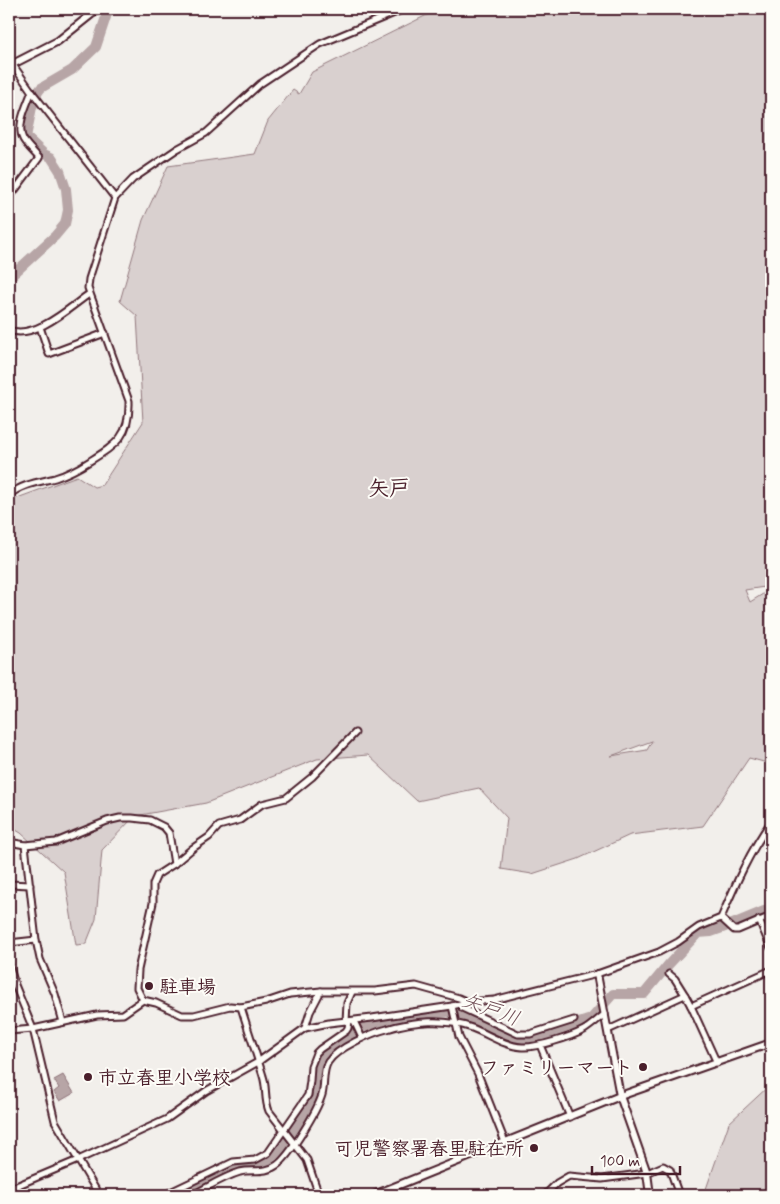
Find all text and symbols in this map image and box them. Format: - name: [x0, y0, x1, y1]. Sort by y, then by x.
- district label: 矢戸: [368, 475, 410, 503]
- place label: 駐車場: [159, 975, 216, 1000]
- marker: 駐車場: [143, 980, 155, 992]
- water label: 矢戸川: [458, 987, 523, 1033]
- place label: ファミリーマート: [480, 1056, 633, 1081]
- marker: ファミリーマート: [637, 1061, 649, 1073]
- place label: 市立春里小学校: [98, 1066, 231, 1091]
- marker: 市立春里小学校: [82, 1071, 94, 1083]
- place label: 可児警察署春里駐在所: [334, 1137, 524, 1162]
- marker: 可児警察署春里駐在所: [528, 1142, 540, 1154]
- scale bar: [592, 1144, 680, 1176]
- text: 100 m: [600, 1152, 640, 1172]

